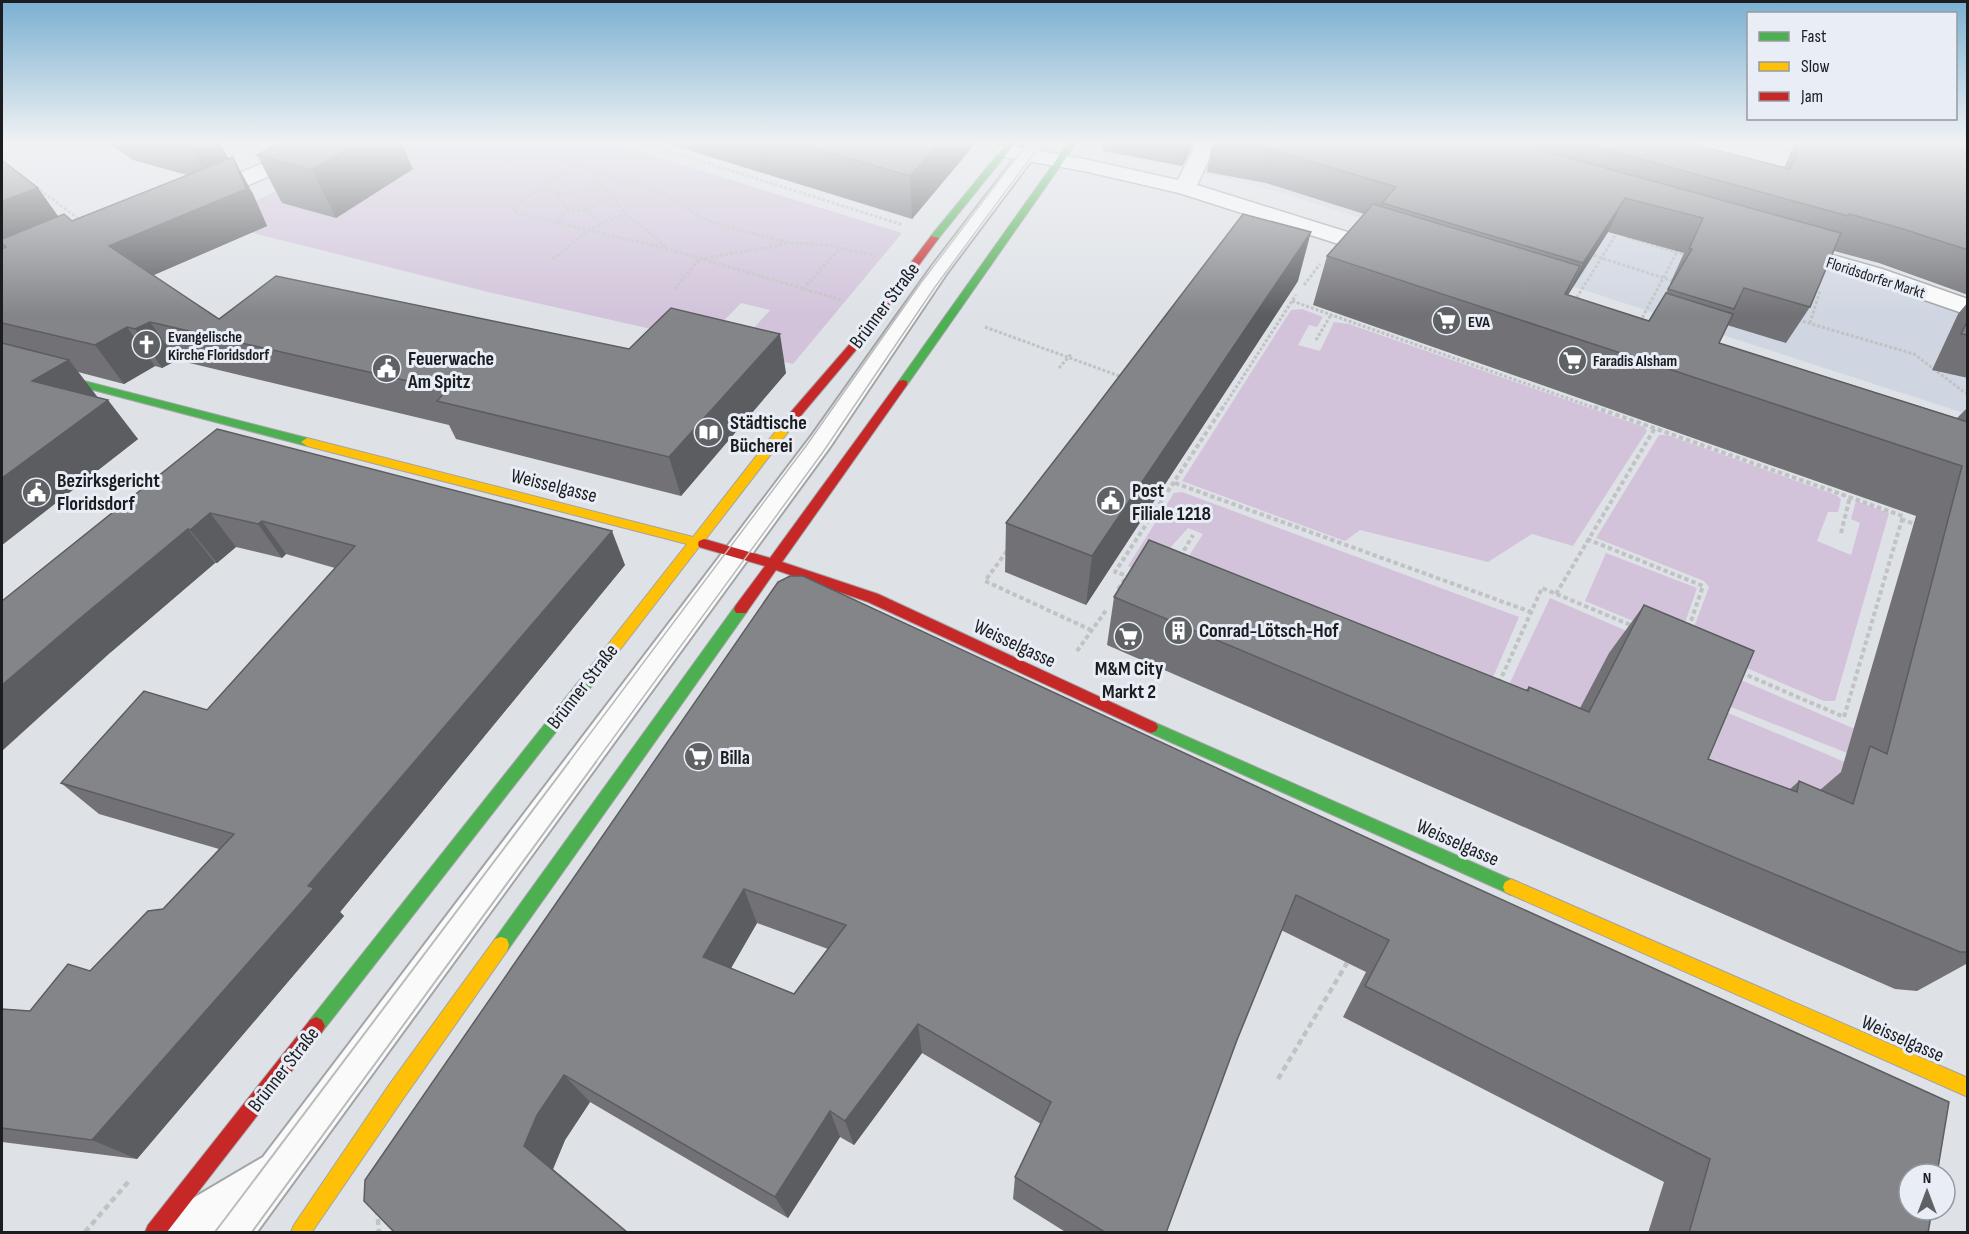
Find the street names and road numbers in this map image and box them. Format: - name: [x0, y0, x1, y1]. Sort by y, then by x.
- street label: Floridsdorfer Markt: [1824, 253, 1928, 303]
- street label: Brünner Straße: [845, 258, 925, 353]
- street label: Weisselgasse: [508, 464, 599, 508]
- street label: Weisselgasse: [970, 614, 1060, 673]
- street label: Brünner Straße: [542, 639, 623, 734]
- street label: Weisselgasse: [1413, 814, 1503, 872]
- street label: Weisselgasse: [1858, 1010, 1948, 1068]
- street label: Brünner Straße: [243, 1022, 324, 1117]

